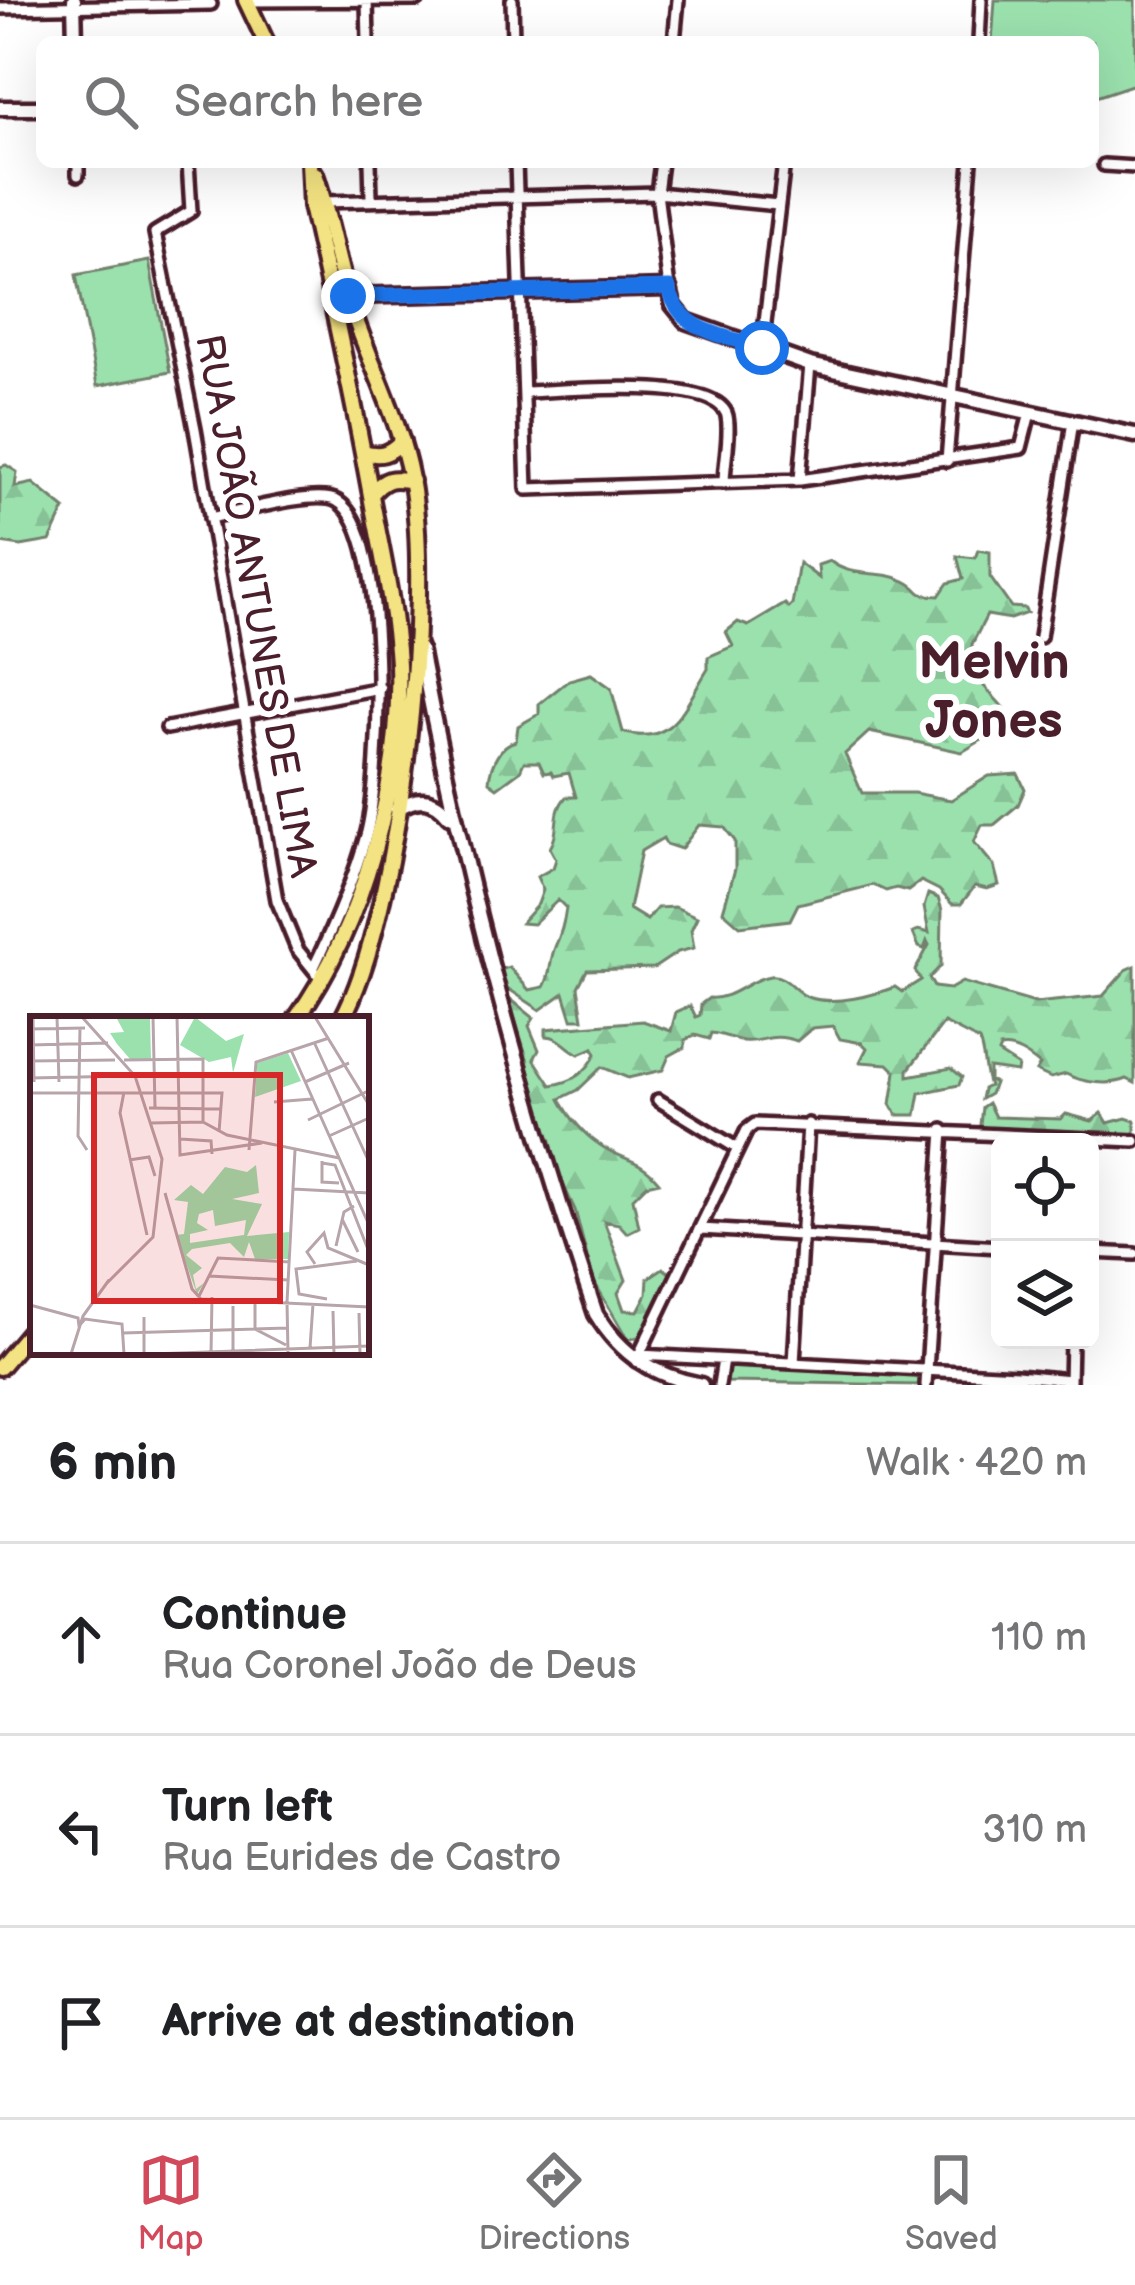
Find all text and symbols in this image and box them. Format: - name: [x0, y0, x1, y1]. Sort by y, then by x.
- search box: [36, 36, 1099, 168]
- icon: search: [78, 69, 144, 135]
- text: Search here: [174, 75, 423, 130]
- route end: [321, 269, 375, 323]
- route start: [735, 321, 789, 375]
- street label: RUA JOÃO ANTUNES DE LIMA: [184, 331, 327, 881]
- district label: Melvin Jones: [918, 632, 1070, 752]
- inset map: [30, 1016, 369, 1355]
- map controls: [991, 1133, 1099, 1349]
- button: locate: [991, 1133, 1099, 1241]
- button: layers: [991, 1241, 1099, 1349]
- text: 6 min: [48, 1433, 177, 1494]
- text: Walk · 420 m: [866, 1440, 1087, 1487]
- text: Continue: [162, 1588, 347, 1643]
- icon: ahead: [48, 1606, 114, 1672]
- text: 110 m: [991, 1615, 1087, 1662]
- text: Rua Coronel João de Deus: [162, 1643, 636, 1690]
- text: Turn left: [162, 1780, 333, 1835]
- icon: left: [48, 1798, 114, 1864]
- text: 310 m: [982, 1807, 1087, 1854]
- text: Rua Eurides de Castro: [162, 1835, 561, 1882]
- icon: arrive: [48, 1990, 114, 2056]
- text: Arrive at destination: [162, 1995, 575, 2050]
- tab: Map: [137, 2147, 204, 2259]
- tab: Directions: [478, 2147, 630, 2259]
- tab: Saved: [905, 2147, 998, 2259]

